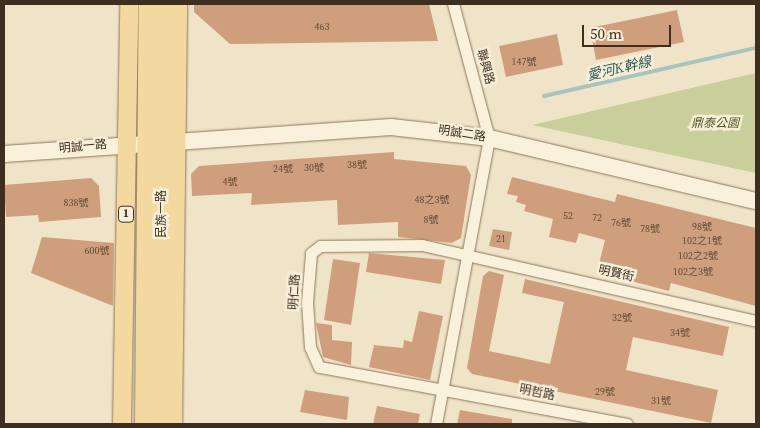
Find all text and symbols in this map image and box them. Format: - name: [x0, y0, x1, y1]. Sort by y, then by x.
- scale bar: [585, 15, 674, 47]
- house number: 463: [315, 21, 329, 33]
- text: 50 m: [590, 23, 622, 44]
- street label: 聯興路: [473, 48, 497, 86]
- water label: 愛河K幹線: [585, 52, 653, 84]
- house number: 147號: [512, 56, 536, 68]
- park label: 鼎泰公園: [691, 117, 739, 131]
- street label: 明誠二路: [437, 123, 487, 145]
- street label: 明誠一路: [58, 138, 108, 156]
- house number: 38號: [347, 159, 367, 171]
- house number: 30號: [304, 162, 324, 174]
- house number: 24號: [273, 163, 293, 175]
- house number: 4號: [223, 176, 237, 188]
- street label: 民族一路: [155, 190, 169, 238]
- house number: 48之3號: [415, 194, 449, 206]
- house number: 838號: [64, 197, 88, 209]
- road number: 1: [117, 205, 135, 222]
- house number: 52: [563, 210, 573, 222]
- house number: 72: [592, 212, 602, 224]
- house number: 8號: [424, 214, 438, 226]
- house number: 76號: [611, 217, 631, 229]
- house number: 98號: [692, 221, 712, 233]
- house number: 78號: [640, 223, 660, 235]
- house number: 21: [496, 233, 506, 245]
- house number: 102之1號: [682, 235, 722, 247]
- house number: 600號: [85, 245, 109, 257]
- house number: 102之2號: [678, 250, 718, 262]
- street label: 明賢街: [597, 263, 635, 285]
- house number: 102之3號: [673, 266, 713, 278]
- street label: 明仁路: [287, 274, 303, 310]
- house number: 32號: [612, 312, 632, 324]
- house number: 34號: [670, 327, 690, 339]
- street label: 明哲路: [518, 382, 556, 404]
- house number: 29號: [595, 386, 615, 398]
- house number: 31號: [651, 395, 671, 407]

